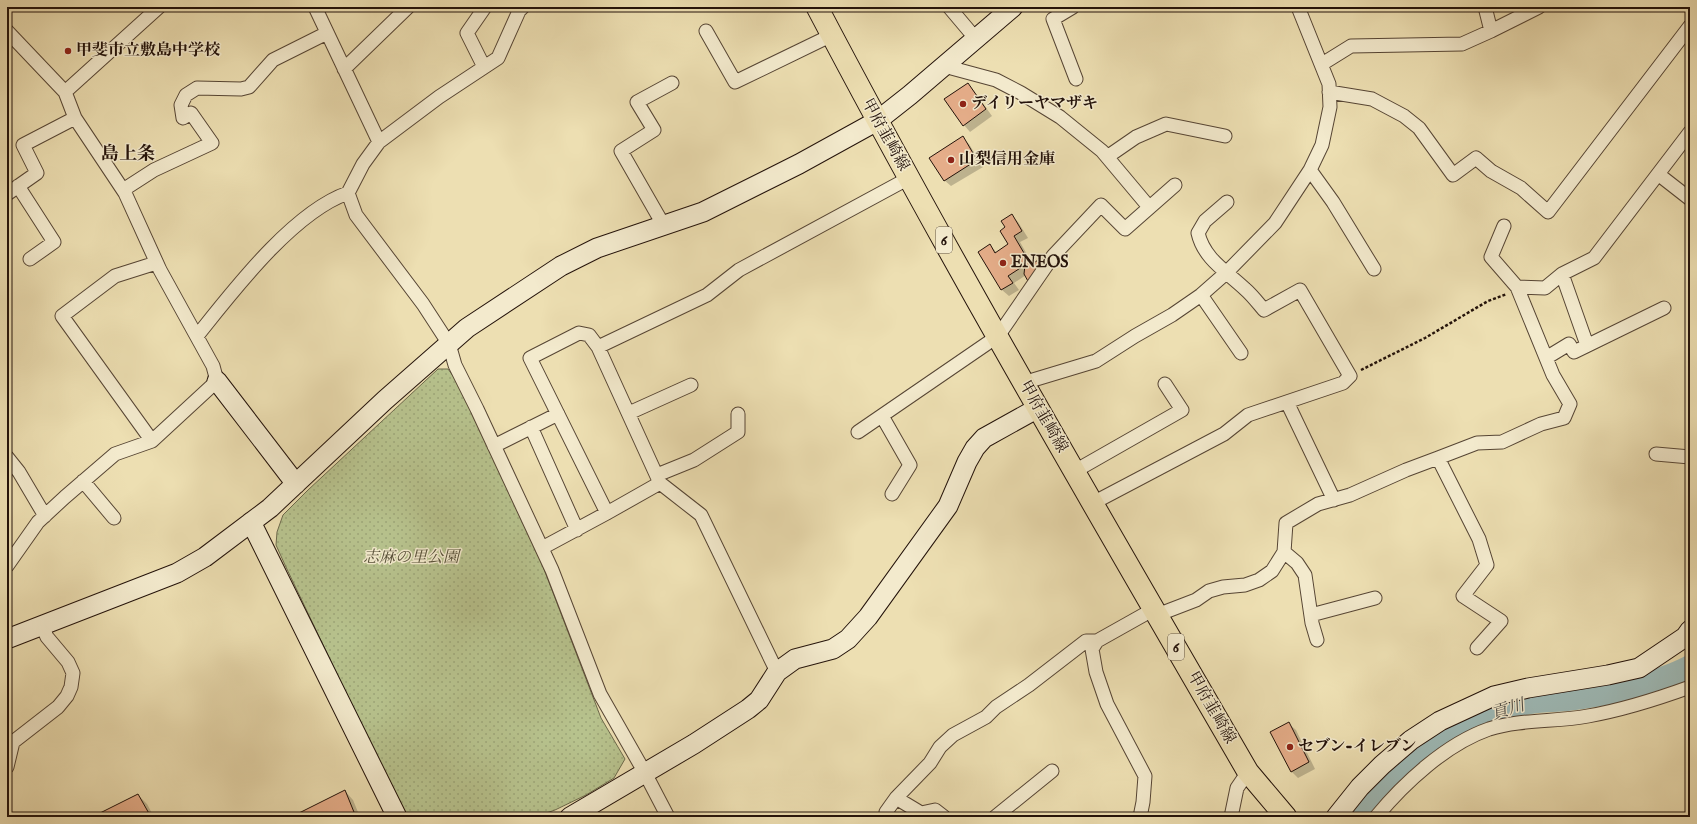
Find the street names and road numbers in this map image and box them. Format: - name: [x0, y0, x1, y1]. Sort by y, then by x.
- street label: 甲府韮崎線: [857, 95, 913, 175]
- road number: 6: [936, 227, 952, 253]
- street label: 甲府韮崎線: [1014, 377, 1072, 457]
- road number: 6: [1168, 634, 1184, 660]
- street label: 甲府韮崎線: [1182, 668, 1240, 748]

